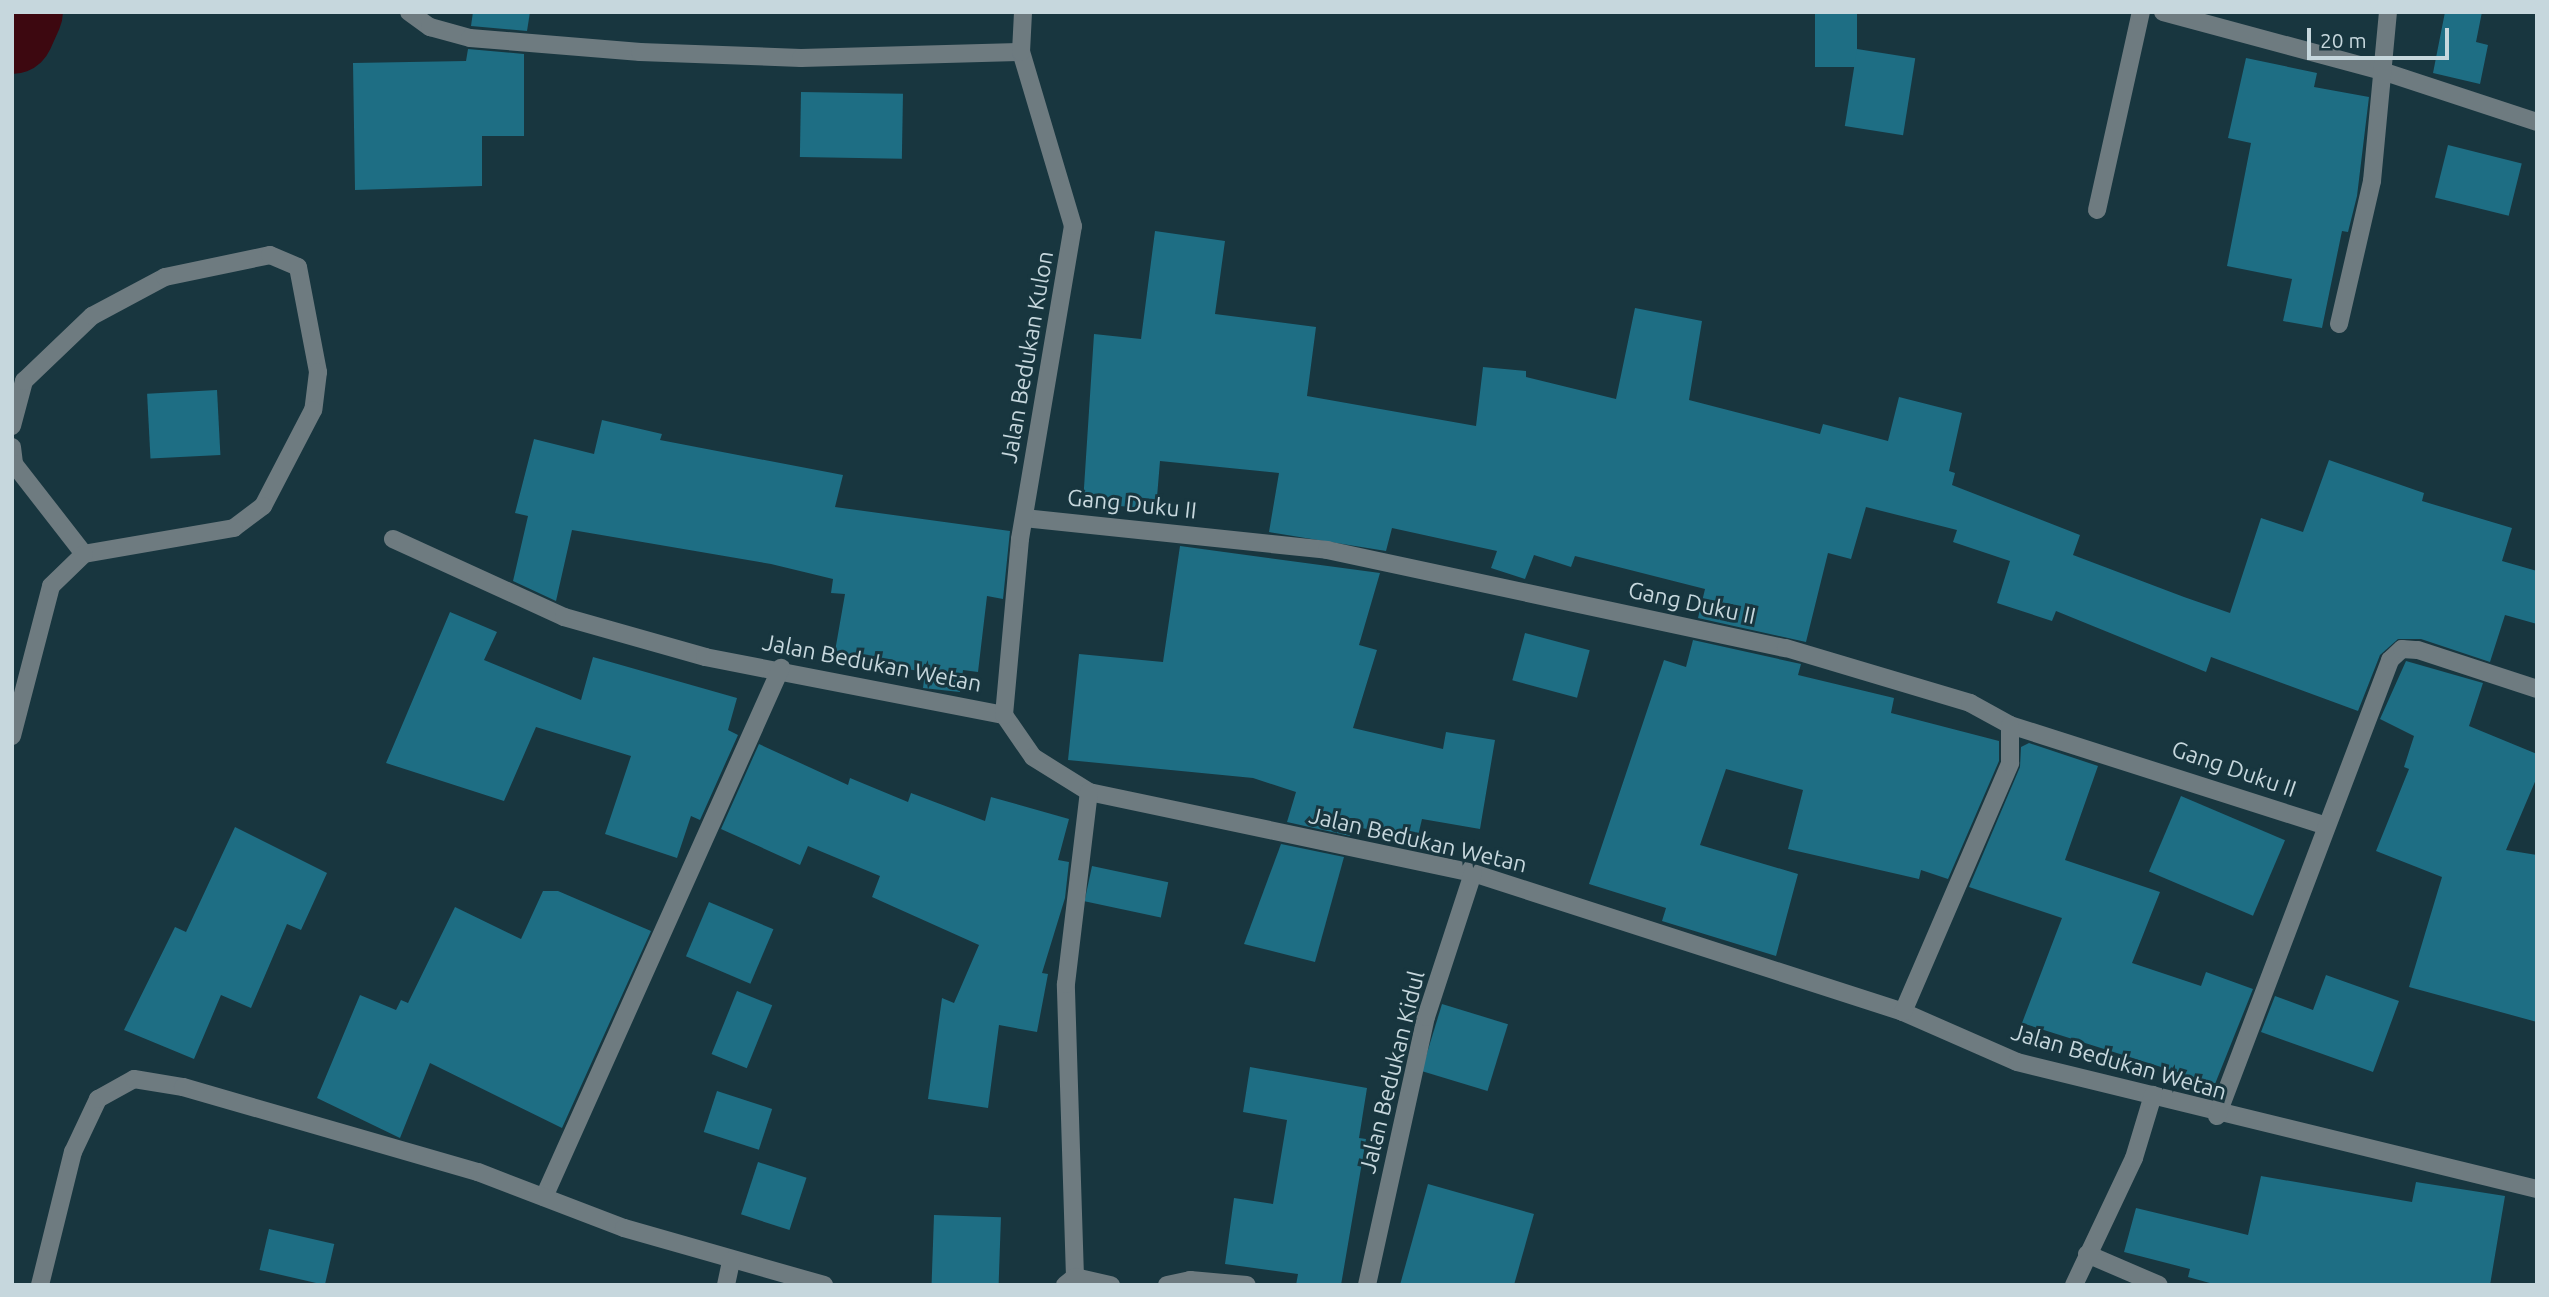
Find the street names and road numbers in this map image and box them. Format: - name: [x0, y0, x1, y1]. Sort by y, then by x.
- street label: Jalan Bedukan Kulon: [995, 249, 1059, 465]
- street label: Gang Duku II: [1066, 483, 1198, 525]
- street label: Gang Duku II: [1626, 576, 1758, 630]
- street label: Jalan Bedukan Wetan: [760, 628, 984, 698]
- street label: Gang Duku II: [2168, 735, 2300, 803]
- street label: Jalan Bedukan Wetan: [1306, 802, 1530, 878]
- street label: Jalan Bedukan Kidul: [1353, 968, 1431, 1176]
- street label: Jalan Bedukan Wetan: [2008, 1018, 2230, 1106]

